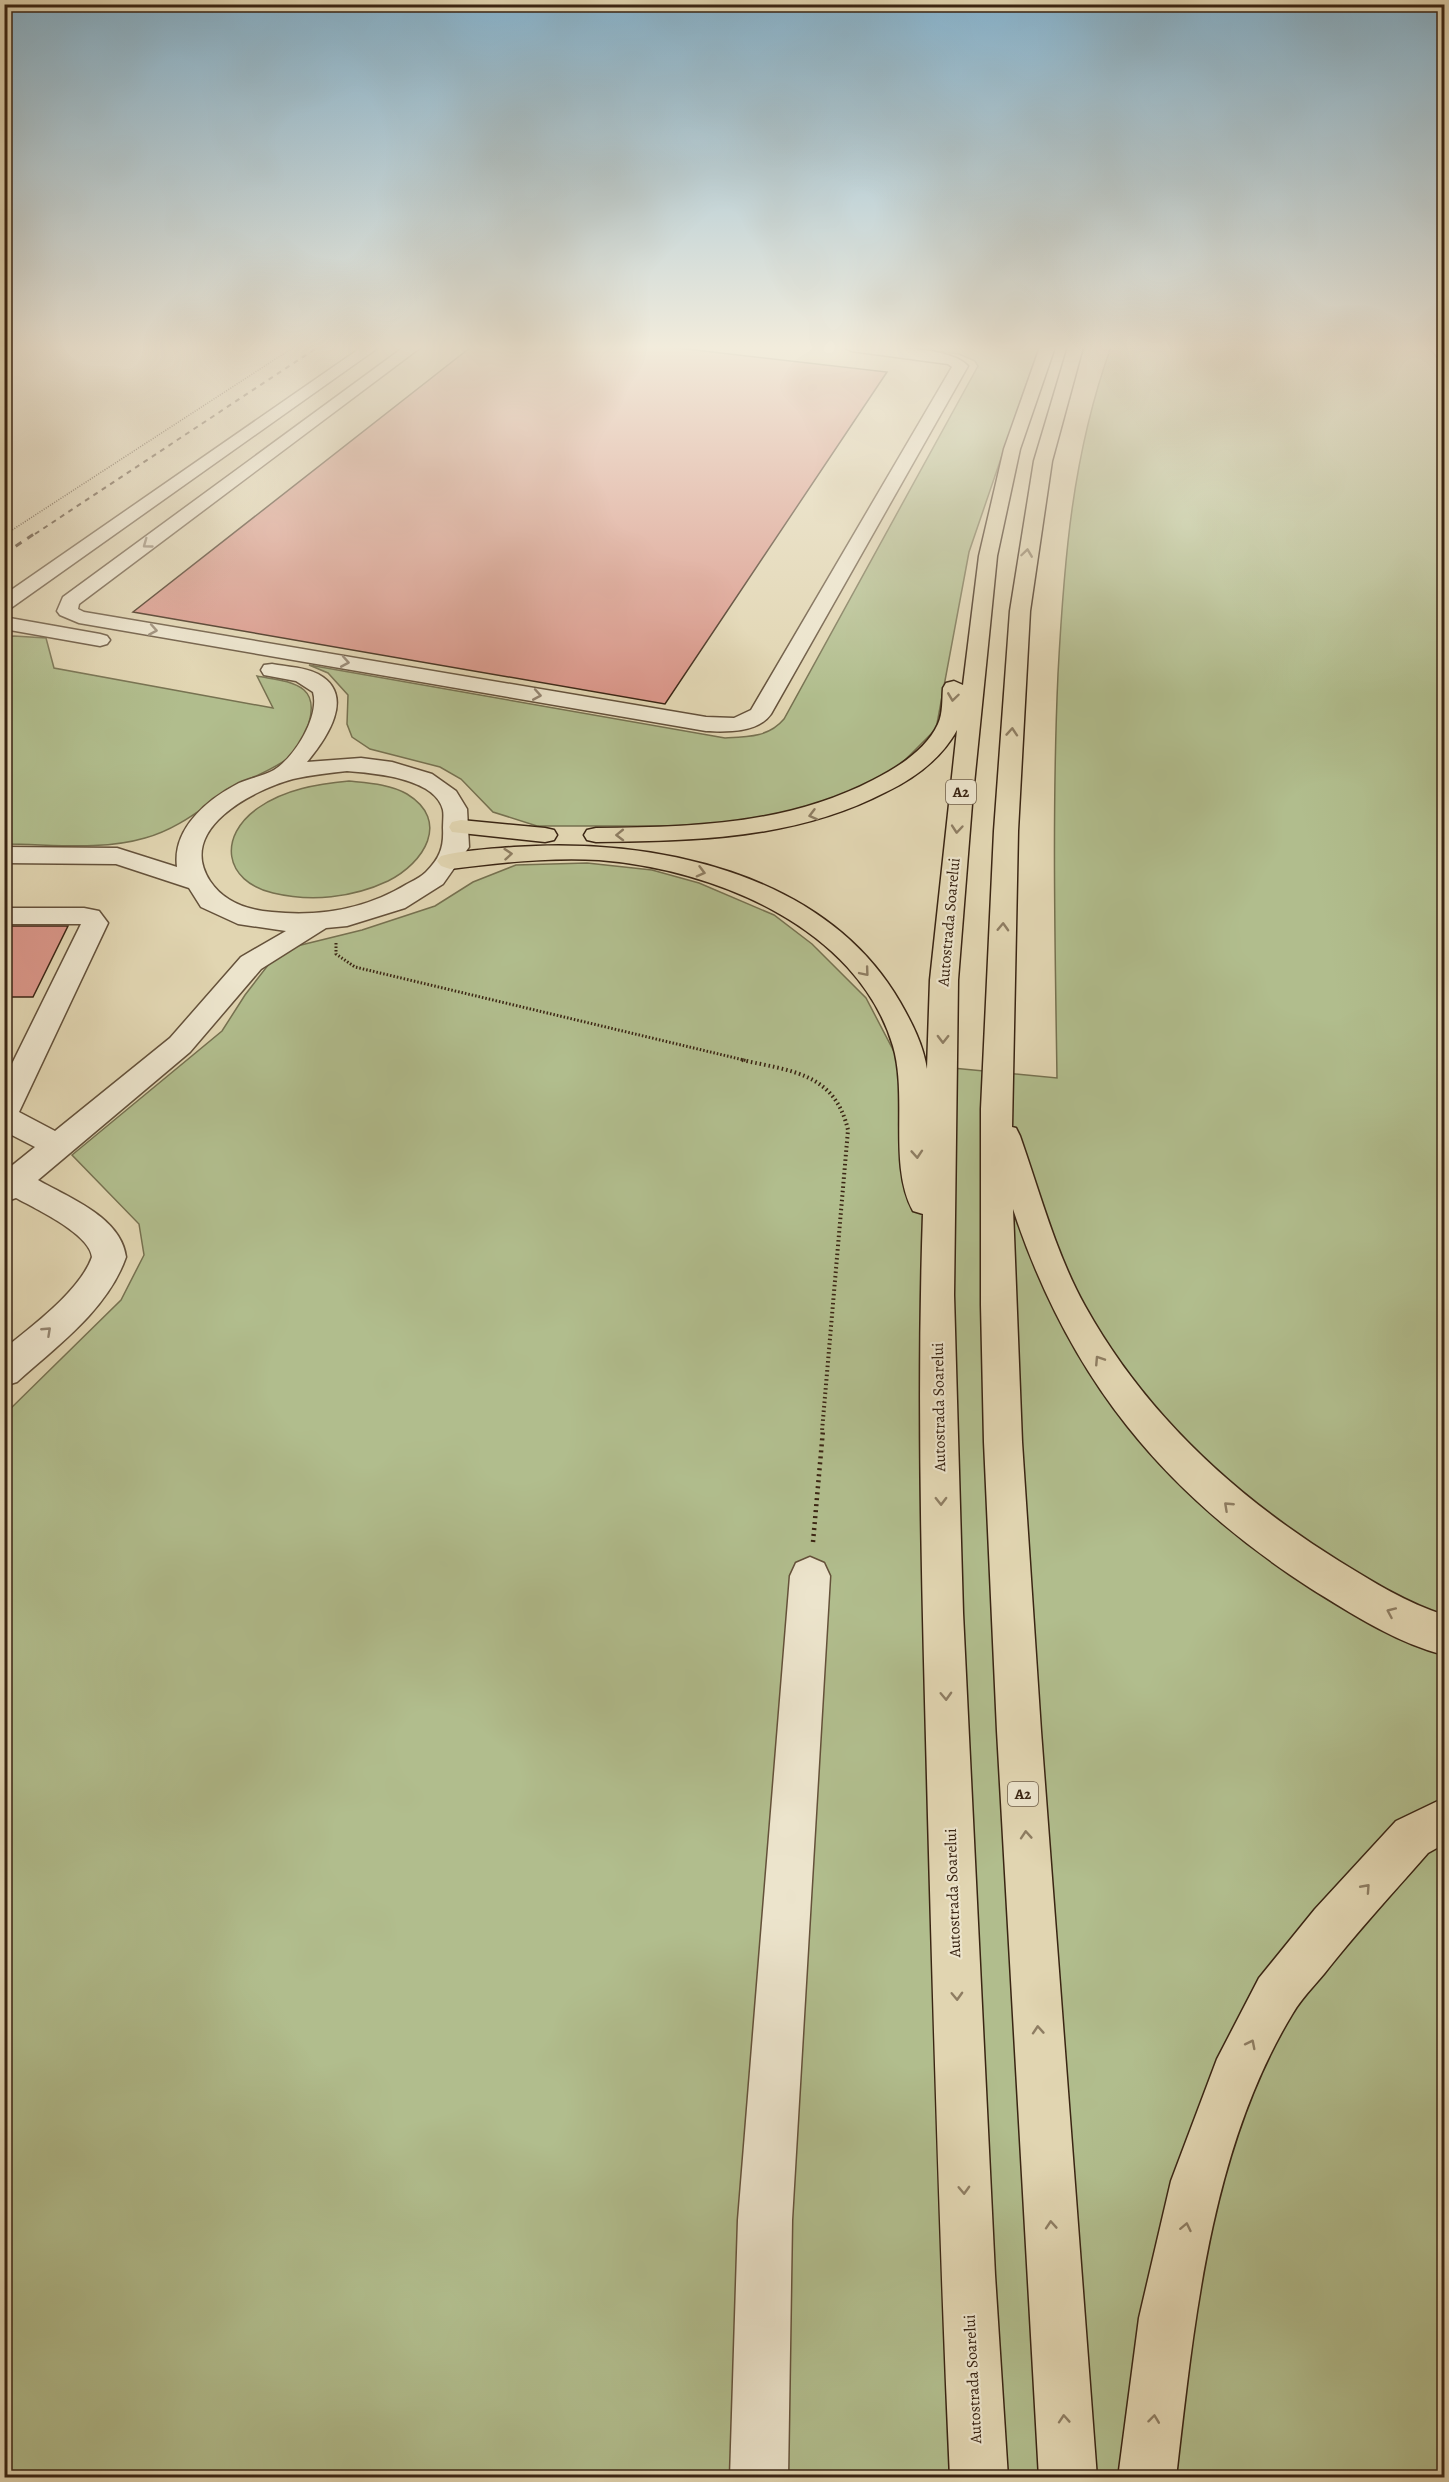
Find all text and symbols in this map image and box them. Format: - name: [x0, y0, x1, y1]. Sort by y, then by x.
- one-way arrow: [143, 537, 154, 548]
- one-way arrow: [1021, 549, 1033, 558]
- one-way arrow: [148, 623, 157, 635]
- one-way arrow: [340, 656, 349, 668]
- one-way arrow: [532, 688, 542, 701]
- one-way arrow: [947, 692, 960, 701]
- one-way arrow: [1006, 728, 1019, 737]
- road number: A2: [946, 780, 976, 804]
- one-way arrow: [808, 807, 818, 820]
- one-way arrow: [951, 824, 964, 834]
- one-way arrow: [616, 829, 625, 841]
- one-way arrow: [504, 848, 513, 861]
- street label: Autostrada Soarelui: [932, 857, 966, 988]
- one-way arrow: [695, 865, 706, 877]
- one-way arrow: [996, 922, 1009, 931]
- one-way arrow: [858, 965, 869, 976]
- one-way arrow: [936, 1034, 949, 1043]
- one-way arrow: [911, 1150, 924, 1159]
- one-way arrow: [40, 1328, 51, 1339]
- street label: Autostrada Soarelui: [927, 1342, 951, 1473]
- one-way arrow: [1096, 1356, 1107, 1367]
- one-way arrow: [935, 1496, 947, 1505]
- one-way arrow: [1224, 1502, 1234, 1513]
- one-way arrow: [1386, 1607, 1397, 1619]
- one-way arrow: [939, 1691, 952, 1700]
- road number: A2: [1008, 1782, 1038, 1806]
- street label: Autostrada Soarelui: [940, 1828, 966, 1959]
- one-way arrow: [1019, 1831, 1032, 1840]
- one-way arrow: [1359, 1884, 1370, 1895]
- one-way arrow: [951, 1991, 964, 2000]
- one-way arrow: [1032, 2025, 1045, 2034]
- one-way arrow: [1244, 2040, 1255, 2051]
- one-way arrow: [958, 2186, 971, 2195]
- one-way arrow: [1045, 2220, 1058, 2229]
- one-way arrow: [1179, 2223, 1192, 2233]
- street label: Autostrada Soarelui: [959, 2314, 987, 2445]
- one-way arrow: [1058, 2415, 1071, 2424]
- one-way arrow: [1147, 2415, 1159, 2424]

